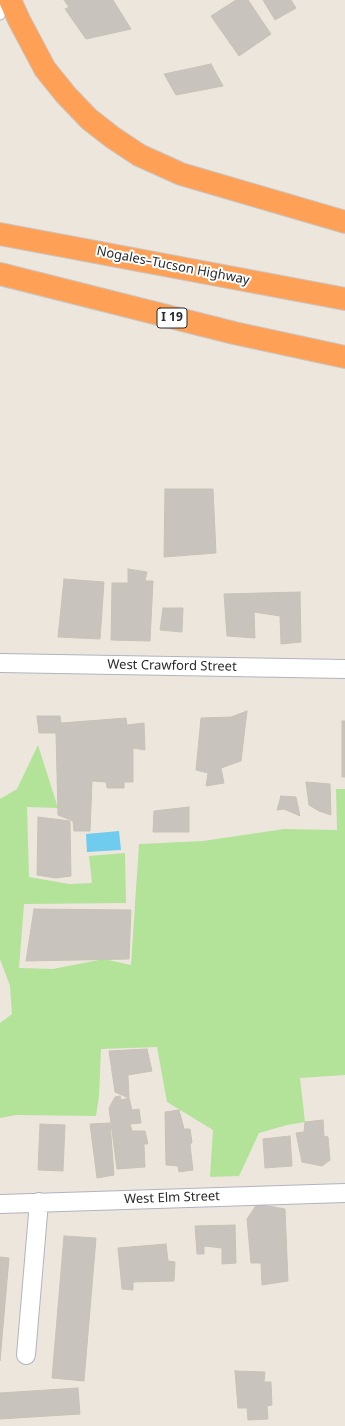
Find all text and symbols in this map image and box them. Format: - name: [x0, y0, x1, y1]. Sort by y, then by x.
- street label: Nogales–Tucson Highway: [95, 244, 251, 288]
- road number: I 19: [157, 308, 187, 328]
- street label: West Crawford Street: [107, 657, 237, 675]
- street label: West Elm Street: [124, 1189, 220, 1207]

